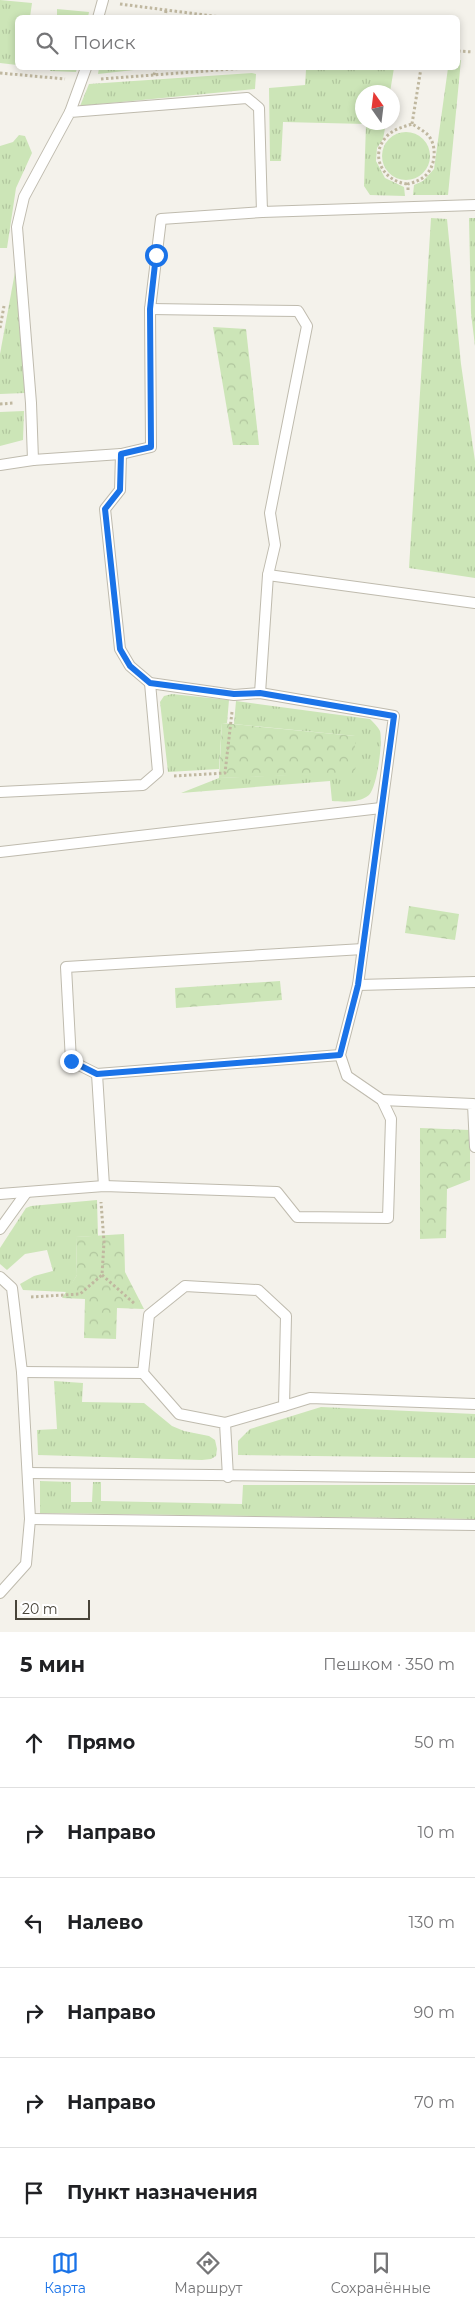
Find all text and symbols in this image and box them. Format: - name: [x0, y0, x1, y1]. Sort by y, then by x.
- search box: [15, 15, 460, 70]
- icon: search: [33, 29, 61, 57]
- text: Поиск: [73, 31, 136, 54]
- north arrow: [355, 85, 400, 130]
- route start: [145, 244, 168, 267]
- route end: [60, 1050, 83, 1073]
- scale bar: [15, 1597, 90, 1620]
- text: 20 m: [22, 1600, 58, 1618]
- text: 5 мин: [20, 1652, 85, 1677]
- text: Пешком · 350 m: [323, 1655, 455, 1674]
- icon: ahead: [20, 1729, 48, 1757]
- text: Прямо: [67, 1731, 135, 1754]
- text: 50 m: [414, 1733, 455, 1752]
- icon: right: [20, 1819, 48, 1847]
- text: Направо: [67, 1821, 156, 1844]
- text: 10 m: [417, 1823, 455, 1842]
- icon: left: [20, 1909, 48, 1937]
- text: Налево: [67, 1911, 143, 1934]
- text: 130 m: [408, 1913, 455, 1932]
- icon: right: [20, 1999, 48, 2027]
- text: Направо: [67, 2001, 156, 2024]
- text: 90 m: [413, 2003, 455, 2022]
- icon: right: [20, 2089, 48, 2117]
- text: Направо: [67, 2091, 156, 2114]
- text: 70 m: [414, 2093, 455, 2112]
- icon: arrive: [20, 2179, 48, 2207]
- text: Пункт назначения: [67, 2181, 258, 2204]
- tab: Карта: [44, 2249, 86, 2297]
- tab: Маршрут: [174, 2249, 242, 2297]
- tab: Сохранённые: [331, 2249, 431, 2297]

